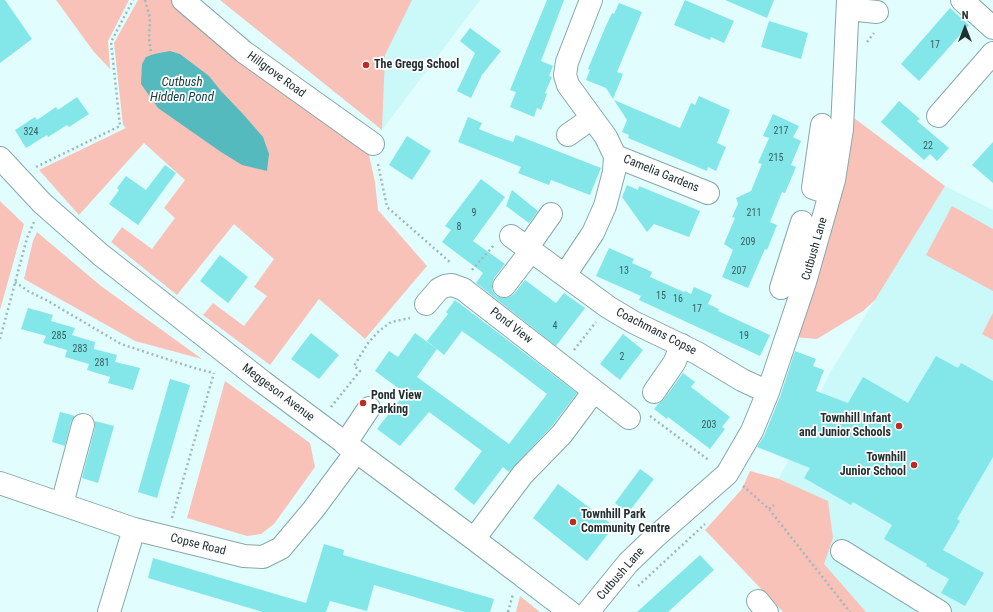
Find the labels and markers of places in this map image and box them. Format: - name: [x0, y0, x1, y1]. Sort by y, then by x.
- place label: The Gregg School: [374, 58, 459, 72]
- marker: The Gregg School: [361, 60, 371, 70]
- place label: Pond View Parking: [371, 389, 422, 417]
- marker: Pond View Parking: [358, 398, 368, 408]
- place label: Townhill Infant and Junior Schools: [799, 412, 891, 440]
- marker: Townhill Infant and Junior Schools: [894, 421, 904, 431]
- place label: Townhill Junior School: [840, 451, 906, 479]
- marker: Townhill Junior School: [909, 460, 919, 470]
- place label: Townhill Park Community Centre: [581, 508, 670, 536]
- marker: Townhill Park Community Centre: [568, 517, 578, 527]

